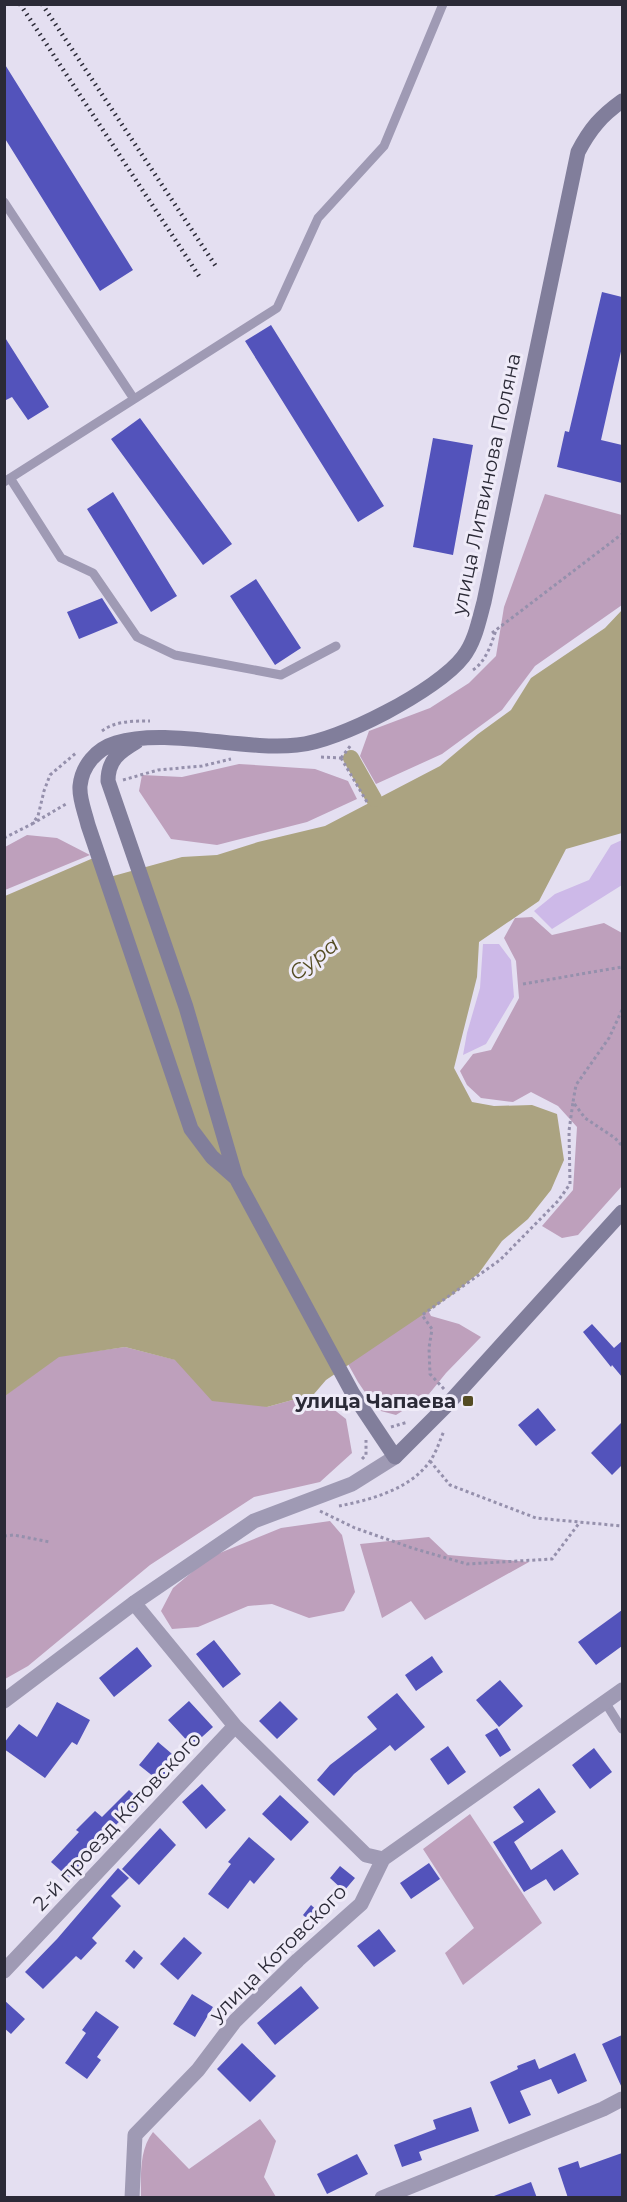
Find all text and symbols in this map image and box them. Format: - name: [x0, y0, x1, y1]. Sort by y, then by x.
- street label: улица Литвинова Поляна: [446, 351, 525, 618]
- water label: Сура: [284, 931, 343, 986]
- place label: улица Чапаева: [294, 1389, 456, 1413]
- marker: улица Чапаева: [461, 1394, 475, 1408]
- street label: 2-й проезд Котовского: [28, 1727, 206, 1915]
- street label: улица Котовского: [204, 1879, 352, 2027]

